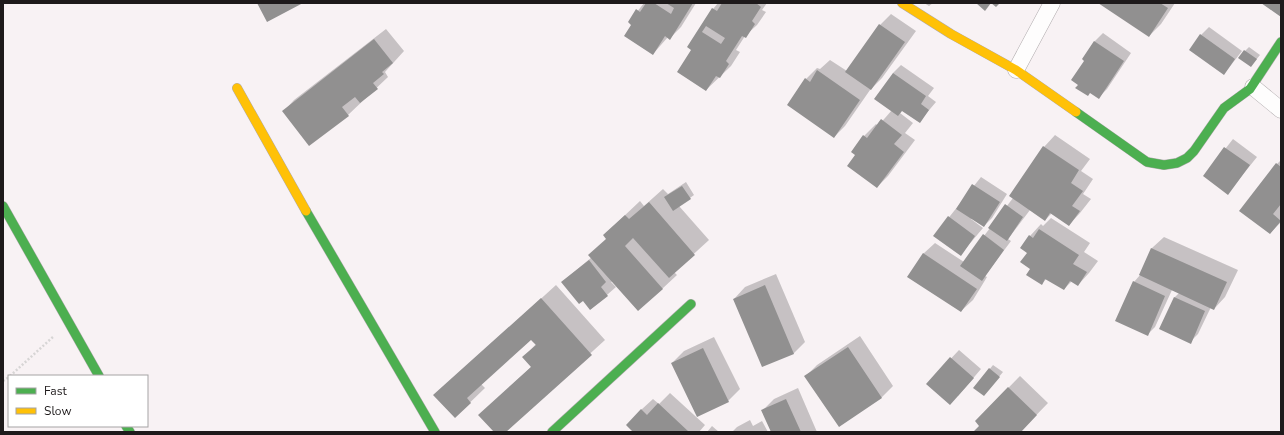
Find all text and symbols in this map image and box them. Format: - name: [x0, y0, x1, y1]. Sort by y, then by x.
- legend: [8, 375, 148, 427]
- text: Fast: [44, 383, 67, 399]
- text: Slow: [44, 403, 72, 419]

